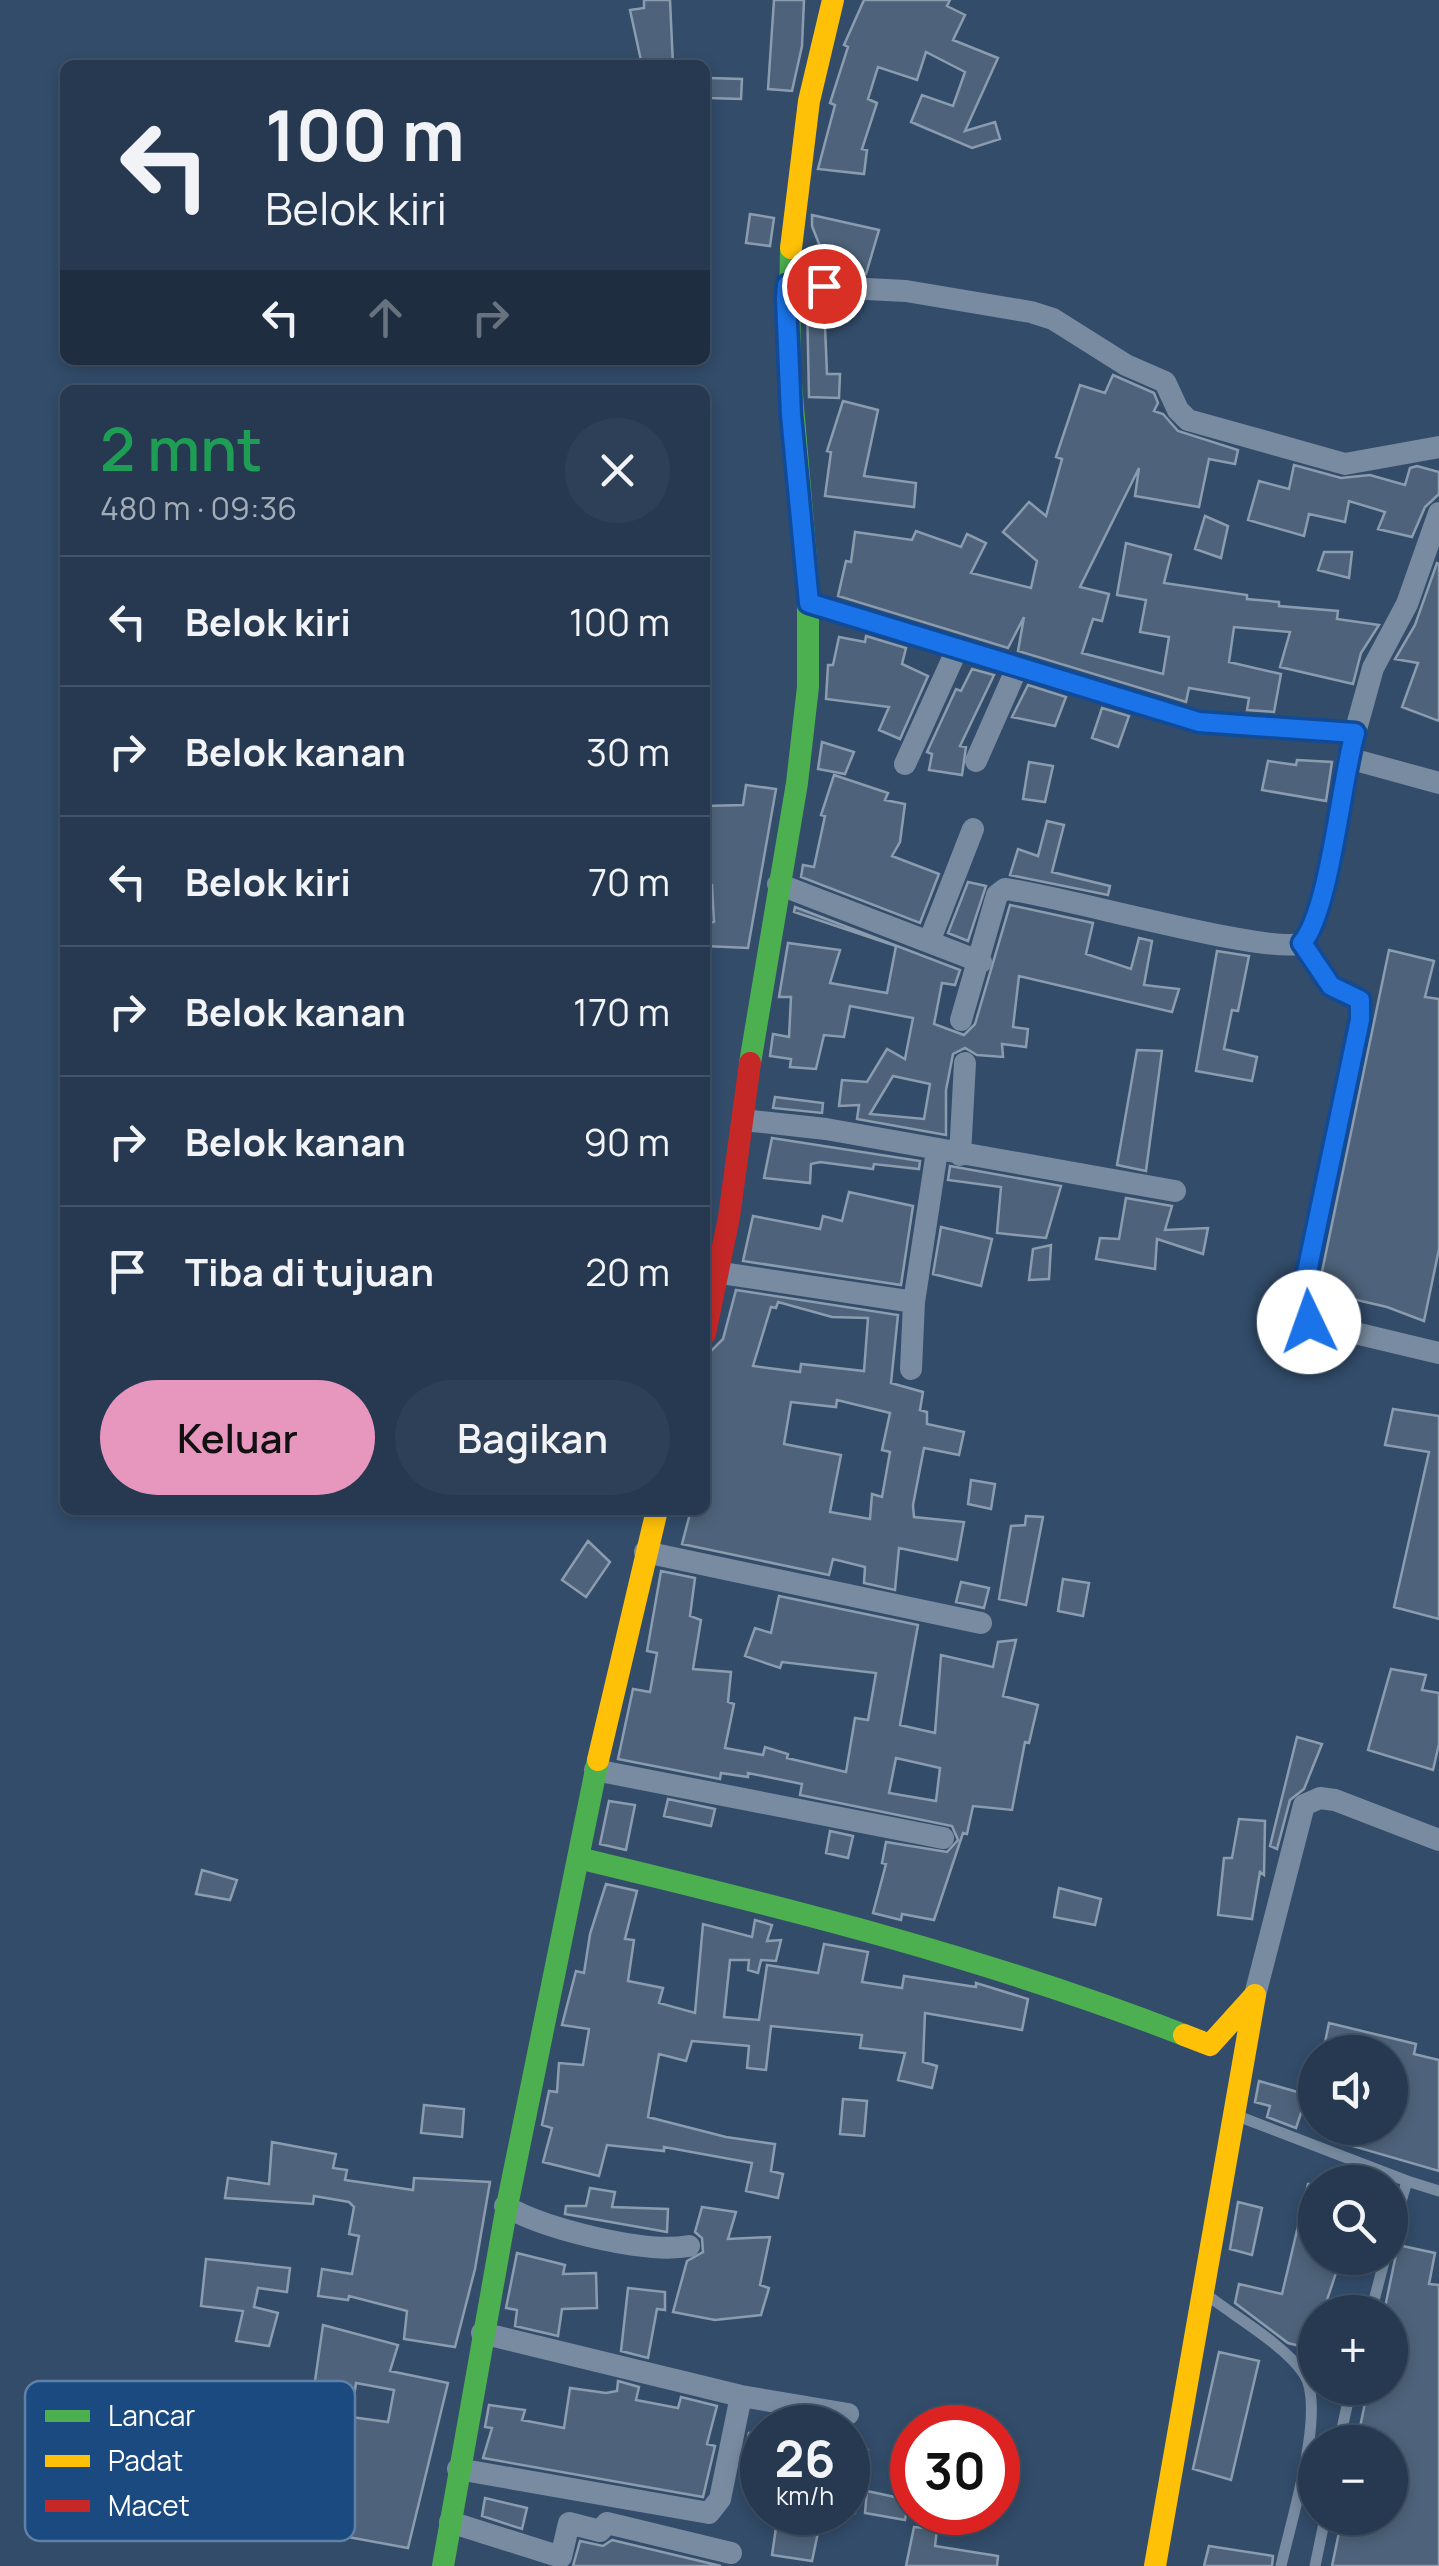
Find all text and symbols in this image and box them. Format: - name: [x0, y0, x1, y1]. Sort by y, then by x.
- text: 100 m: [265, 86, 465, 182]
- icon: left: [100, 100, 230, 230]
- text: Belok kiri: [265, 177, 447, 239]
- pin: [782, 244, 867, 329]
- icon: arrive: [797, 259, 852, 314]
- icon: left: [253, 290, 308, 345]
- icon: ahead: [358, 290, 413, 345]
- icon: right: [463, 290, 518, 345]
- text: 2 mnt: [100, 407, 262, 489]
- button: close: [565, 418, 670, 523]
- text: 480 m · 09:36: [100, 486, 297, 530]
- icon: left: [100, 594, 155, 649]
- text: Belok kiri: [185, 595, 351, 647]
- text: 100 m: [569, 595, 670, 647]
- icon: right: [100, 724, 155, 779]
- text: Belok kanan: [185, 725, 406, 777]
- text: 30 m: [586, 725, 670, 777]
- icon: left: [100, 854, 155, 909]
- text: Belok kiri: [185, 855, 351, 907]
- text: 70 m: [588, 855, 670, 907]
- icon: right: [100, 984, 155, 1039]
- text: Belok kanan: [185, 985, 406, 1037]
- text: 170 m: [573, 985, 670, 1037]
- icon: right: [100, 1114, 155, 1169]
- text: Belok kanan: [185, 1115, 406, 1167]
- text: 90 m: [583, 1115, 670, 1167]
- icon: arrive: [100, 1244, 155, 1299]
- text: Tiba di tujuan: [185, 1245, 434, 1297]
- text: 20 m: [585, 1245, 670, 1297]
- position arrow: [1257, 1270, 1361, 1374]
- button: Keluar: [100, 1380, 375, 1495]
- button: Bagikan: [395, 1380, 670, 1495]
- map controls: [1298, 2035, 1408, 2535]
- button: sound: [1298, 2035, 1408, 2145]
- button: search: [1298, 2165, 1408, 2275]
- button: +: [1298, 2295, 1408, 2405]
- legend: [25, 2381, 355, 2541]
- text: Lancar: [108, 2396, 195, 2434]
- speed limit sign: 30: [890, 2405, 1020, 2535]
- text: 26: [775, 2424, 835, 2492]
- button: −: [1298, 2425, 1408, 2535]
- text: Padat: [108, 2441, 183, 2479]
- text: km/h: [776, 2478, 834, 2513]
- text: Macet: [108, 2486, 190, 2524]

